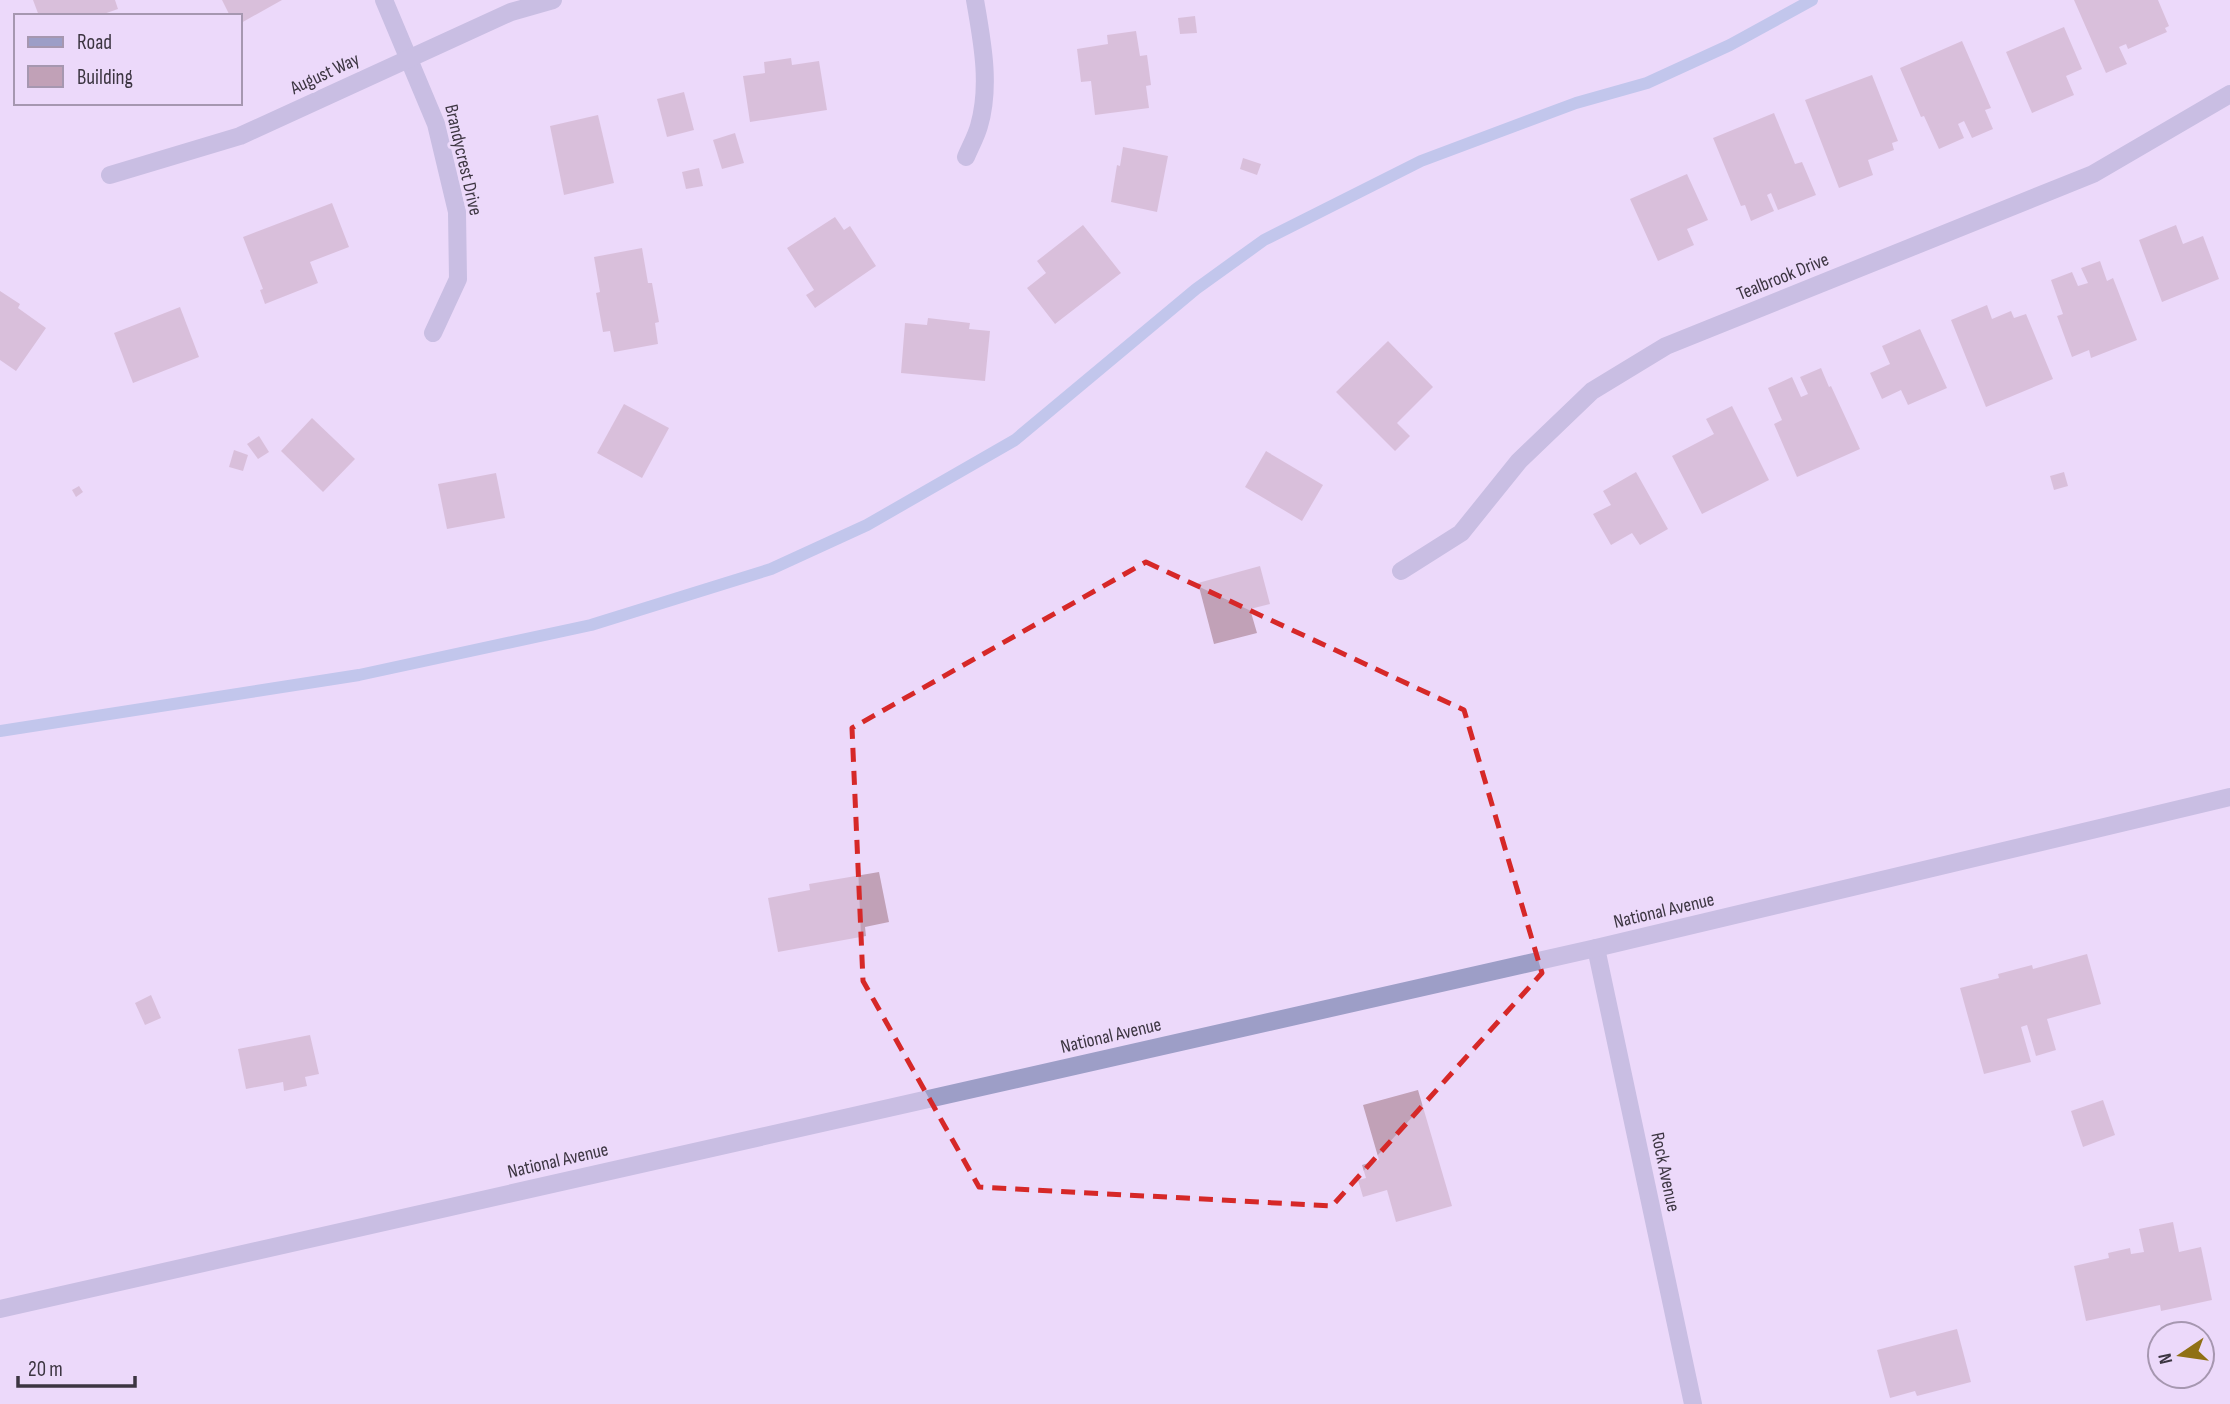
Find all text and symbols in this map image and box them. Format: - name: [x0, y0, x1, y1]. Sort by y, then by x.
- legend: [14, 14, 242, 105]
- text: Road: [77, 30, 112, 55]
- street label: August Way: [286, 48, 364, 100]
- text: Building: [77, 65, 133, 90]
- street label: Brandycrest Drive: [439, 102, 487, 218]
- street label: Tealbrook Drive: [1734, 248, 1832, 306]
- street label: National Avenue: [1611, 888, 1717, 934]
- street label: National Avenue: [1058, 1013, 1164, 1059]
- street label: Rock Avenue: [1645, 1130, 1685, 1214]
- street label: National Avenue: [505, 1138, 611, 1184]
- north arrow: [2146, 1320, 2216, 1390]
- scale bar: [18, 1344, 135, 1388]
- text: N: [2154, 1351, 2178, 1366]
- text: 20 m: [28, 1357, 63, 1382]

